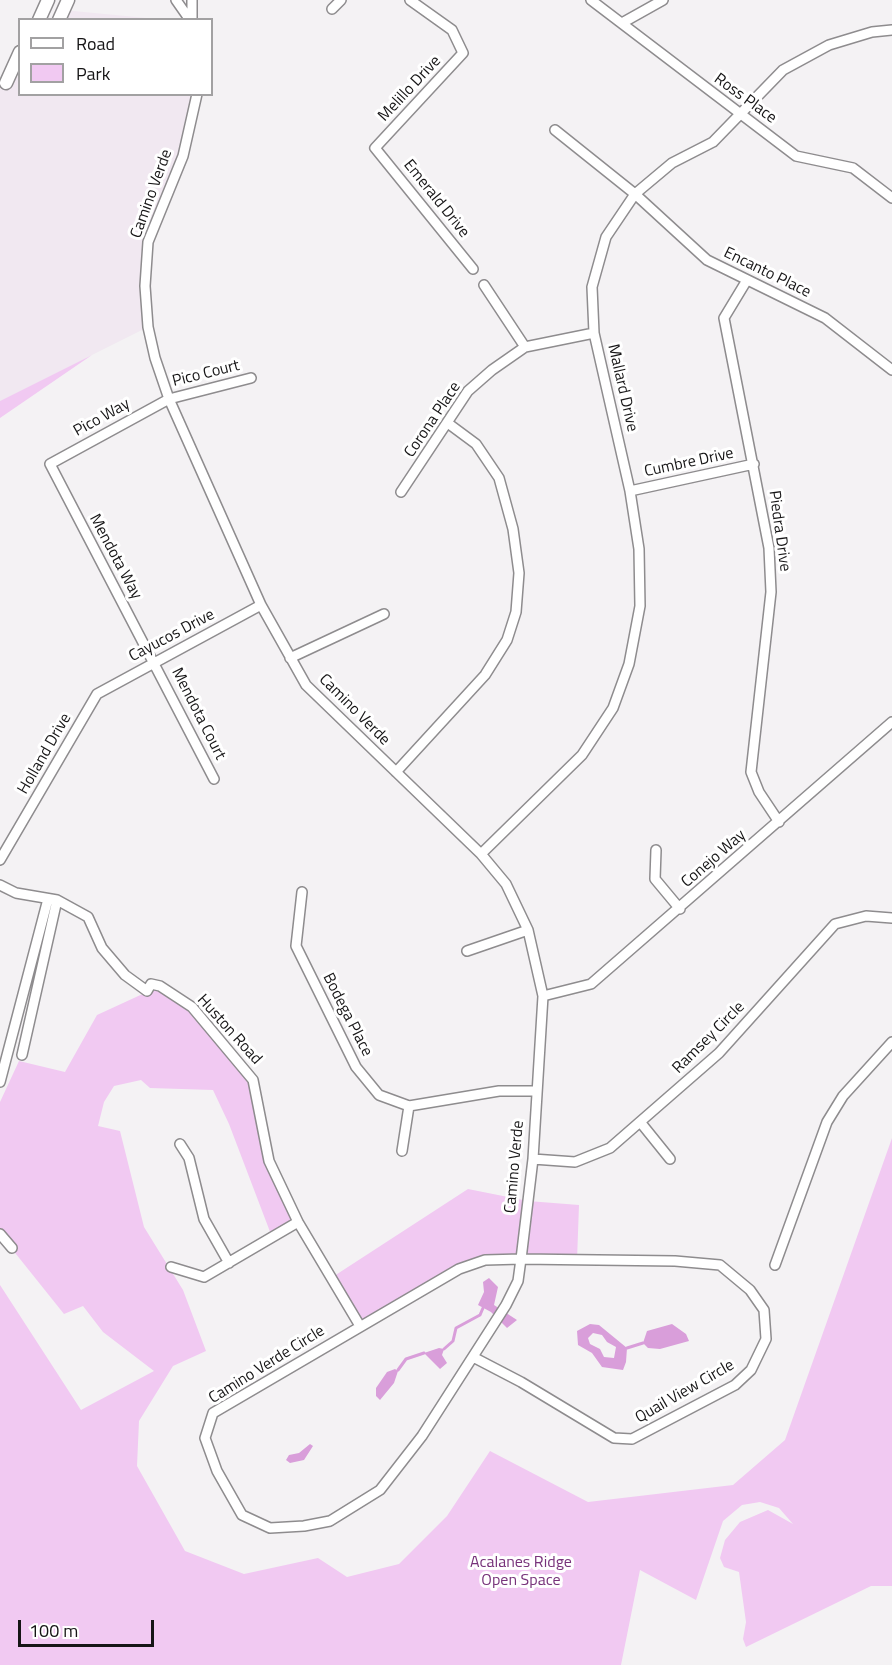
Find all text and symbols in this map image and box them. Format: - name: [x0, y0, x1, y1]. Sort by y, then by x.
- legend: [18, 18, 213, 96]
- text: Road: [76, 30, 115, 57]
- street label: Melillo Drive: [375, 52, 445, 126]
- text: Park: [76, 60, 110, 87]
- street label: Ross Place: [710, 70, 780, 128]
- street label: Camino Verde: [127, 147, 177, 241]
- street label: Emerald Drive: [399, 156, 473, 242]
- street label: Encanto Place: [720, 244, 814, 302]
- street label: Mallard Drive: [603, 342, 641, 434]
- street label: Pico Court: [170, 356, 242, 392]
- street label: Corona Place: [401, 379, 465, 461]
- street label: Pico Way: [70, 395, 134, 441]
- street label: Cumbre Drive: [643, 444, 735, 482]
- street label: Piedra Drive: [764, 489, 794, 573]
- street label: Mendota Way: [85, 511, 145, 603]
- street label: Cayucos Drive: [126, 605, 218, 667]
- street label: Mendota Court: [167, 665, 229, 763]
- street label: Camino Verde: [314, 670, 394, 750]
- street label: Holland Drive: [14, 710, 76, 798]
- street label: Conejo Way: [678, 826, 750, 892]
- street label: Bodega Place: [318, 970, 376, 1060]
- street label: Huston Road: [193, 991, 265, 1069]
- street label: Ramsey Circle: [669, 998, 749, 1078]
- street label: Camino Verde: [501, 1120, 529, 1214]
- street label: Camino Verde Circle: [206, 1322, 328, 1408]
- street label: Quail View Circle: [632, 1356, 738, 1428]
- park label: Acalanes Ridge Open Space: [470, 1553, 572, 1591]
- scale bar: [21, 1608, 158, 1646]
- text: 100 m: [29, 1617, 78, 1644]

